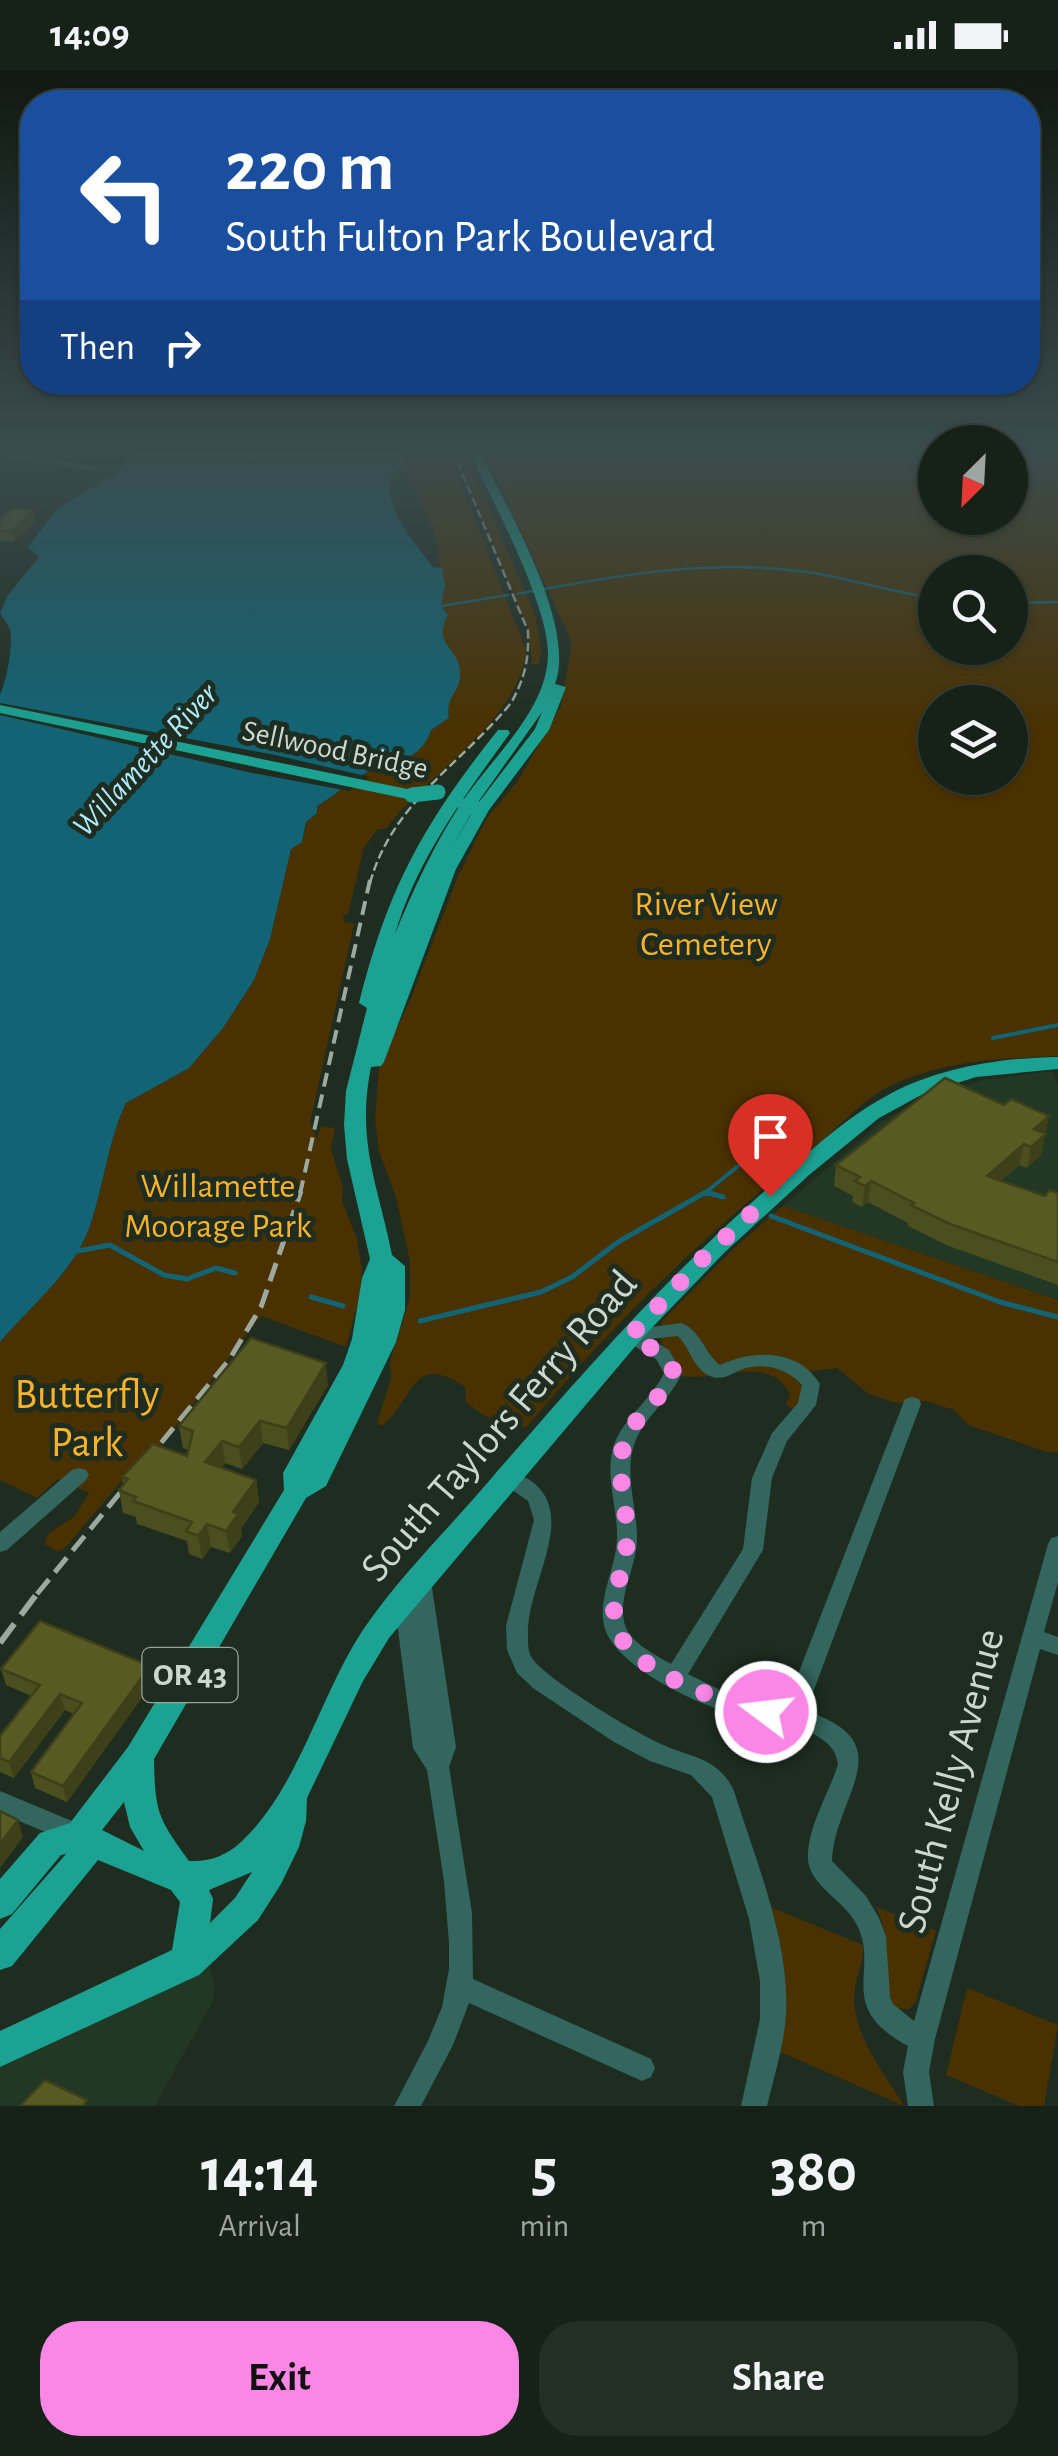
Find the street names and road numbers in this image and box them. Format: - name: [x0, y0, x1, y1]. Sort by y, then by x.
- street label: Sellwood Bridge: [240, 716, 430, 784]
- street label: South Taylors Ferry Road: [353, 1263, 645, 1589]
- street label: South Kelly Avenue: [890, 1625, 1012, 1937]
- road number: OR 43: [142, 1648, 238, 1702]

